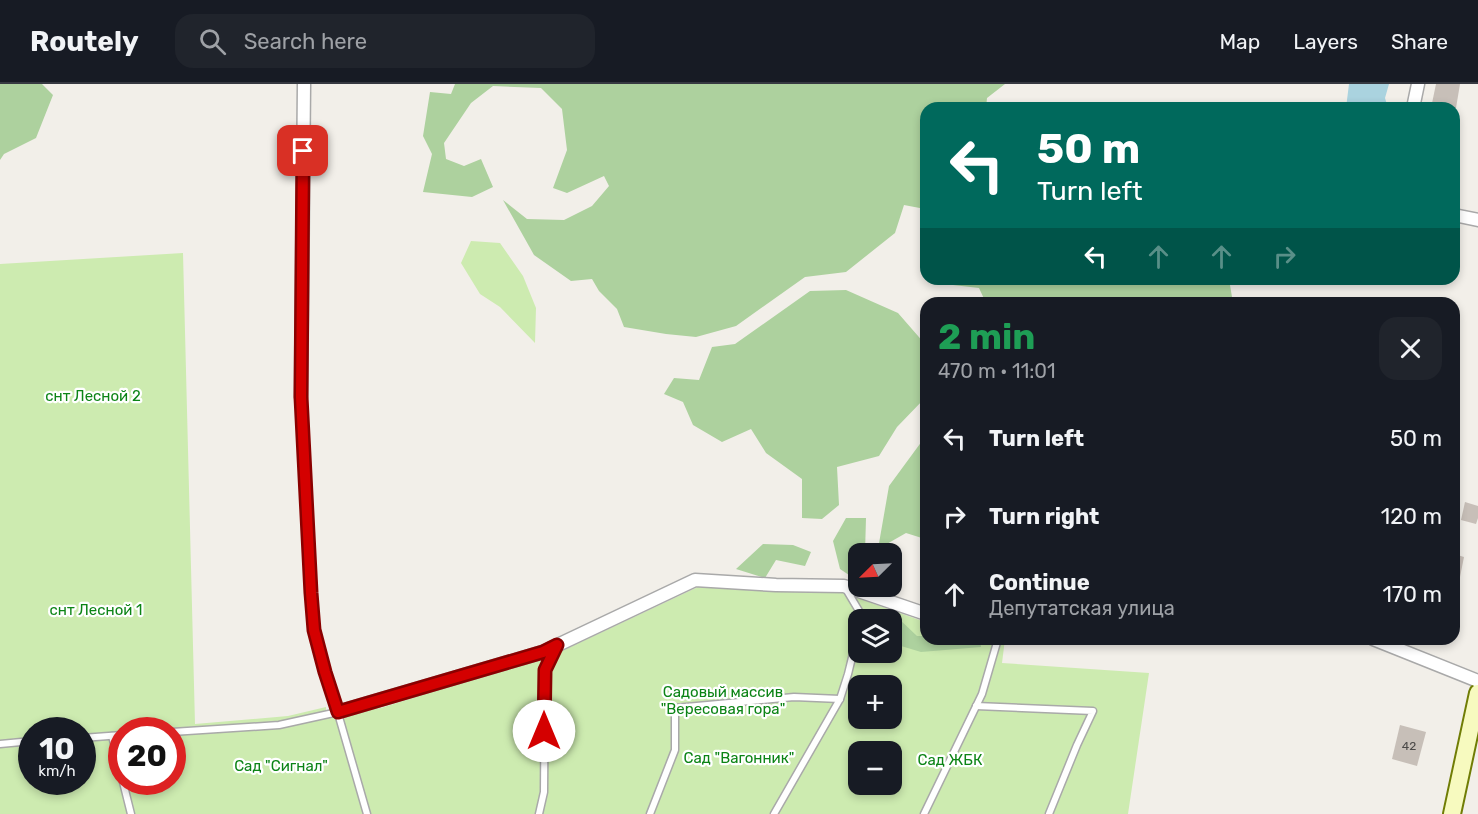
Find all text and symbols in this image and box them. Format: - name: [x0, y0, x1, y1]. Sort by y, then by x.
- search box: [175, 14, 595, 68]
- text: Routely: [30, 25, 139, 58]
- icon: search: [196, 25, 229, 58]
- text: Search here: [244, 28, 367, 55]
- text: Map: [1219, 29, 1260, 54]
- text: Layers: [1293, 29, 1358, 54]
- text: Share: [1391, 29, 1448, 54]
- text: 50 m: [1037, 124, 1140, 174]
- pin: [277, 125, 328, 176]
- icon: left: [938, 126, 1016, 204]
- icon: arrive: [286, 134, 319, 167]
- text: Turn left: [1037, 175, 1142, 207]
- icon: left: [1079, 240, 1112, 273]
- icon: ahead: [1142, 240, 1175, 273]
- icon: ahead: [1205, 240, 1238, 273]
- icon: right: [1268, 240, 1301, 273]
- text: 2 min: [938, 315, 1036, 358]
- button: close: [1379, 317, 1442, 380]
- text: 470 m · 11:01: [938, 359, 1056, 383]
- park label: снт Лесной 2: [45, 387, 141, 405]
- icon: left: [938, 422, 971, 455]
- text: Turn left: [989, 425, 1084, 452]
- text: 50 m: [1390, 425, 1442, 452]
- icon: right: [938, 500, 971, 533]
- text: Turn right: [989, 503, 1099, 530]
- text: 120 m: [1381, 503, 1442, 530]
- north arrow: [848, 543, 902, 597]
- map controls: [848, 543, 902, 795]
- text: Continue: [989, 569, 1090, 596]
- icon: ahead: [938, 578, 971, 611]
- text: 170 m: [1382, 581, 1442, 608]
- text: Депутатская улица: [989, 596, 1175, 620]
- park label: снт Лесной 1: [49, 601, 143, 619]
- button: layers: [848, 609, 902, 663]
- button: +: [848, 675, 902, 729]
- park label: Садовый массив "Вересовая гора": [661, 683, 785, 718]
- position arrow: [512, 699, 576, 763]
- speed limit sign: 20: [108, 717, 186, 795]
- text: 10: [39, 731, 75, 767]
- house number: 42: [1402, 739, 1416, 753]
- button: −: [848, 741, 902, 795]
- park label: Сад "Вагонник": [684, 749, 794, 767]
- park label: Сад ЖБК: [917, 751, 983, 769]
- park label: Сад "Сигнал": [234, 757, 328, 775]
- text: km/h: [38, 762, 76, 780]

